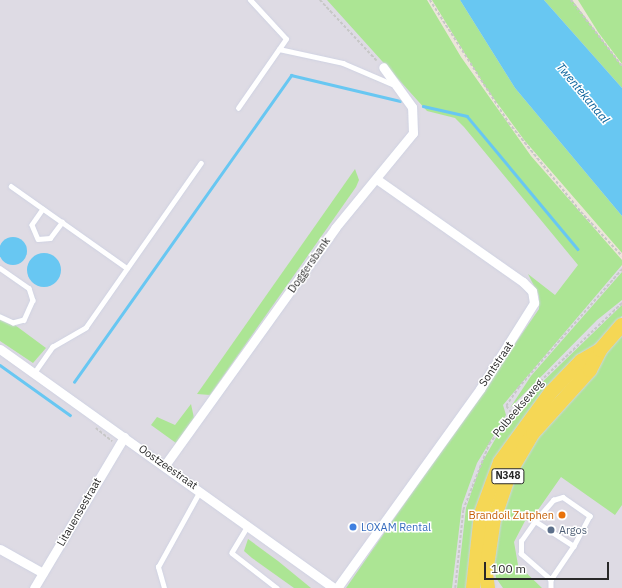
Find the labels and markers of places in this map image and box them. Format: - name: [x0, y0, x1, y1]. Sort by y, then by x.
- place label: Brandoil Zutphen: [468, 508, 554, 522]
- marker: Brandoil Zutphen: [557, 510, 567, 520]
- place label: LOXAM Rental: [361, 520, 431, 534]
- marker: LOXAM Rental: [348, 522, 358, 532]
- place label: Argos: [559, 523, 587, 537]
- marker: Argos: [546, 525, 556, 535]

